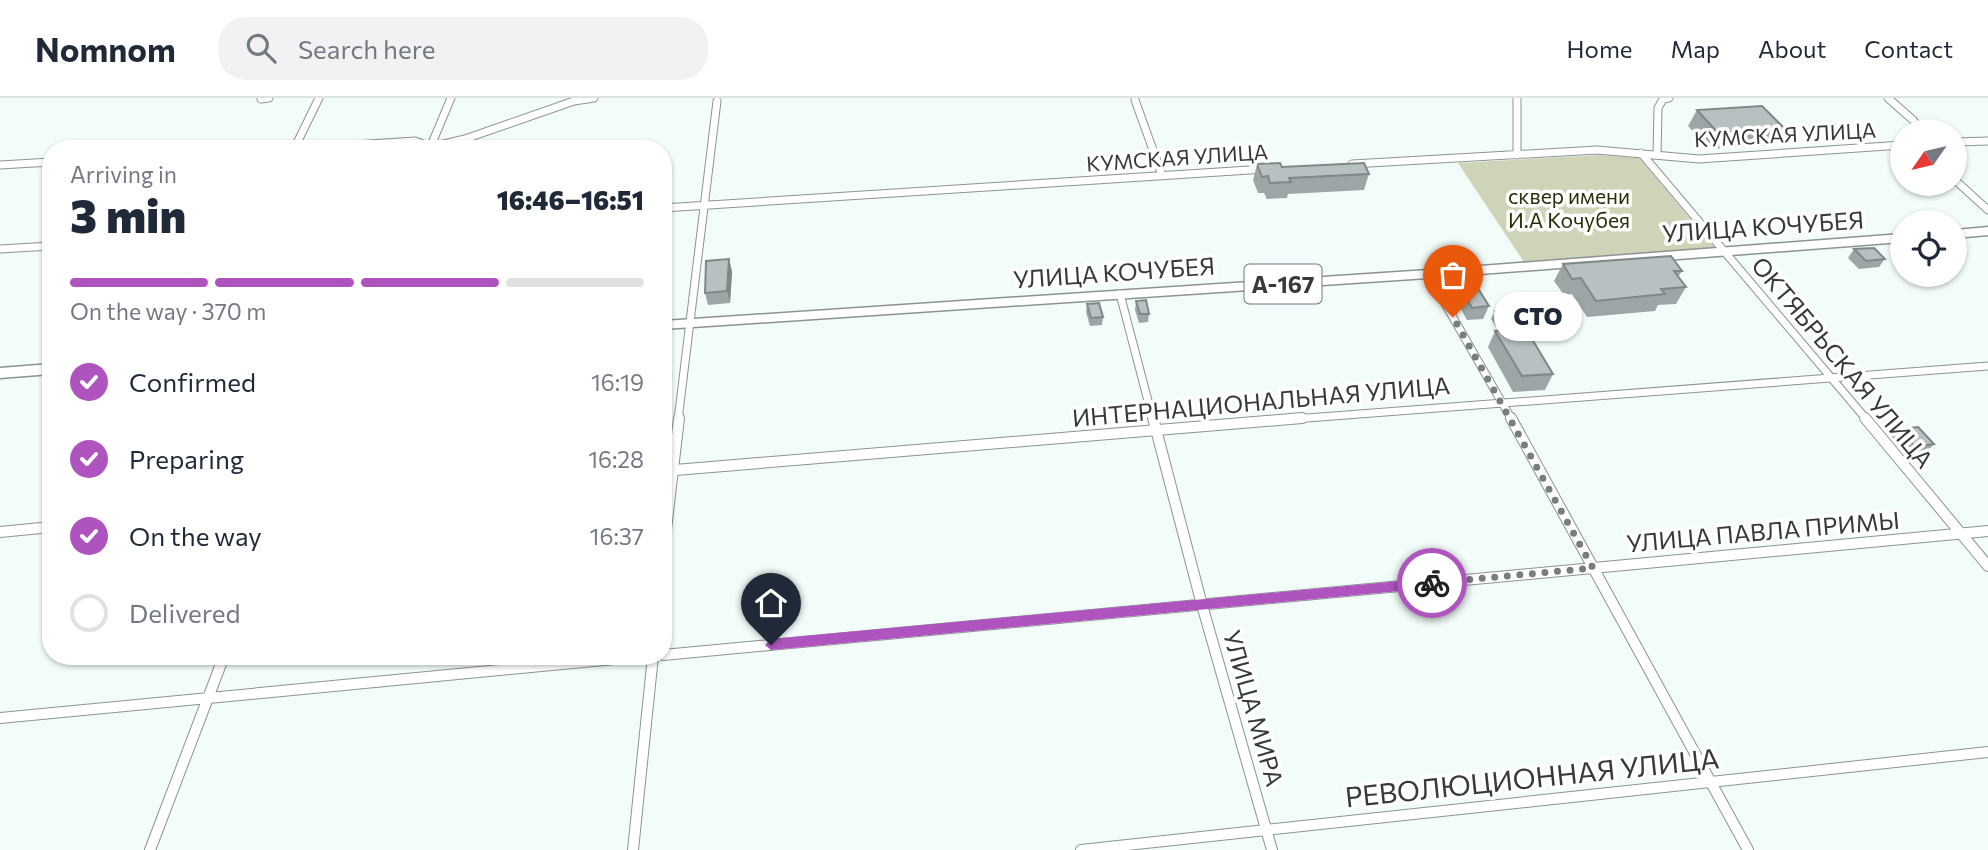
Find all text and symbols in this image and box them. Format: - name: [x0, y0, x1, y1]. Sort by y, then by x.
- search box: [218, 17, 708, 80]
- text: Nomnom: [35, 28, 176, 69]
- icon: search: [242, 29, 280, 67]
- text: Search here: [298, 33, 435, 64]
- text: Home: [1567, 34, 1633, 63]
- text: Map: [1671, 34, 1720, 63]
- text: About: [1758, 34, 1826, 63]
- text: Contact: [1864, 34, 1953, 63]
- street label: КУМСКАЯ УЛИЦА: [1693, 117, 1877, 151]
- north arrow: [1890, 119, 1967, 196]
- map controls: [1890, 119, 1967, 287]
- street label: КУМСКАЯ УЛИЦА: [1085, 138, 1269, 176]
- text: Arriving in: [70, 160, 177, 188]
- park label: сквер имени И.А Кочубея: [1508, 183, 1630, 232]
- text: 16:46–16:51: [497, 184, 644, 215]
- text: 3 min: [70, 186, 186, 242]
- street label: УЛИЦА КОЧУБЕЯ: [1661, 204, 1865, 248]
- button: locate: [1890, 210, 1967, 287]
- pin: [1423, 245, 1483, 317]
- street label: УЛИЦА КОЧУБЕЯ: [1012, 250, 1216, 294]
- street label: ОКТЯБРЬСКАЯ УЛИЦА: [1746, 250, 1940, 474]
- icon: bag: [1434, 256, 1472, 294]
- road number: А-167: [1244, 265, 1322, 304]
- callout: СТО: [1495, 292, 1582, 342]
- text: On the way · 370 m: [70, 297, 266, 325]
- text: СТО: [1514, 302, 1562, 330]
- icon: check: [70, 363, 108, 401]
- text: Confirmed: [129, 366, 256, 397]
- text: 16:19: [591, 368, 644, 396]
- street label: ИНТЕРНАЦИОНАЛЬНАЯ УЛИЦА: [1071, 370, 1451, 432]
- icon: check: [70, 440, 108, 478]
- text: Preparing: [129, 443, 244, 474]
- text: 16:28: [588, 445, 644, 473]
- street label: УЛИЦА ПАВЛА ПРИМЫ: [1625, 505, 1901, 557]
- icon: check: [70, 517, 108, 555]
- text: On the way: [129, 520, 262, 551]
- text: 16:37: [590, 522, 644, 550]
- courier: [1397, 548, 1467, 618]
- icon: bike: [1413, 564, 1451, 602]
- pin: [741, 573, 801, 645]
- icon: home: [752, 584, 790, 622]
- text: Delivered: [129, 597, 240, 628]
- street label: УЛИЦА МИРА: [1218, 627, 1290, 789]
- street label: РЕВОЛЮЦИОННАЯ УЛИЦА: [1343, 740, 1721, 814]

